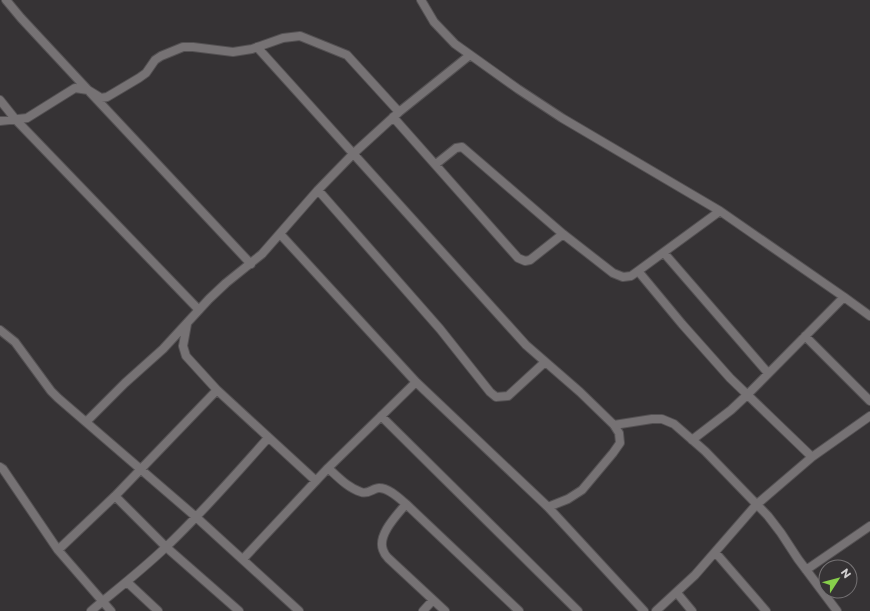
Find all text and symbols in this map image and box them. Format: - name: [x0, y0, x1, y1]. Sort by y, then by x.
- north arrow: [818, 559, 858, 599]
- text: N: [838, 565, 854, 581]

